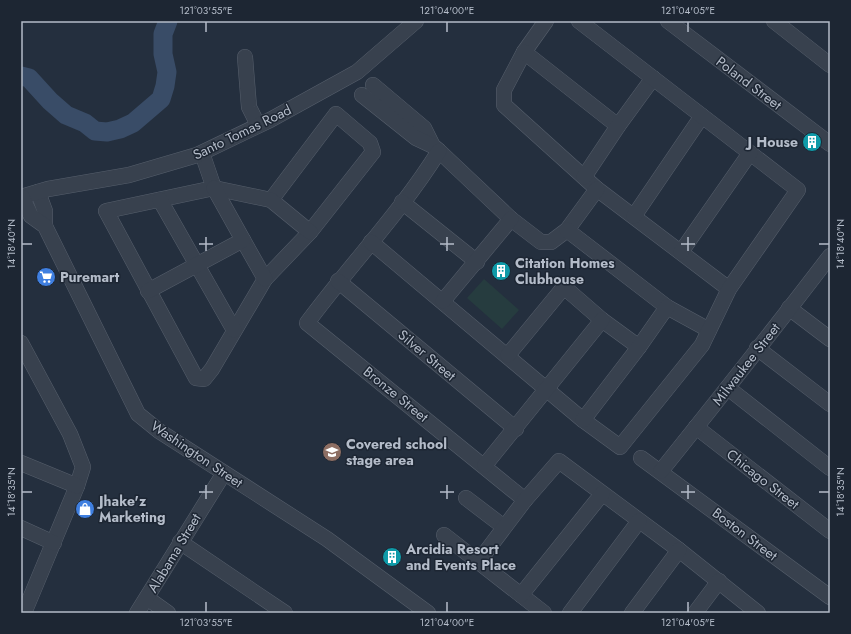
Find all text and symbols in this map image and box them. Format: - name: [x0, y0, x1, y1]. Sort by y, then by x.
- text: 121°03'55"E: [179, 3, 233, 18]
- text: 121°04'00"E: [420, 3, 474, 18]
- text: 121°04'05"E: [661, 3, 715, 18]
- street label: Poland Street: [712, 52, 787, 115]
- street label: Santo Tomas Road: [189, 99, 295, 165]
- building icon: J House: [801, 131, 823, 153]
- place label: J House: [744, 132, 798, 152]
- text: 14°18'40"N: [4, 219, 19, 269]
- text: 14°18'40"N: [833, 219, 848, 269]
- place label: Citation Homes Clubhouse: [515, 253, 615, 289]
- building icon: Citation Homes Clubhouse: [490, 260, 512, 282]
- supermarket icon: Puremart: [35, 266, 57, 288]
- place label: Puremart: [60, 267, 120, 287]
- street label: Milwaukee Street: [707, 318, 785, 409]
- street label: Silver Street: [394, 325, 461, 386]
- street label: Bronze Street: [359, 362, 433, 427]
- street label: Washington Street: [147, 416, 248, 493]
- place label: Covered school stage area: [346, 434, 447, 470]
- school or university icon: Covered school stage area: [321, 441, 343, 463]
- street label: Chicago Street: [722, 444, 804, 514]
- text: 14°18'35"N: [4, 467, 19, 517]
- text: 14°18'35"N: [833, 467, 848, 517]
- place label: Jhake'z Marketing: [96, 491, 166, 527]
- shop icon: Jhake'z Marketing: [74, 498, 96, 520]
- street label: Boston Street: [708, 503, 782, 566]
- street label: Alabama Street: [142, 509, 206, 596]
- place label: Arcidia Resort and Events Place: [405, 539, 516, 575]
- building icon: Arcidia Resort and Events Place: [381, 546, 403, 568]
- text: 121°03'55"E: [179, 615, 233, 630]
- text: 121°04'00"E: [420, 615, 474, 630]
- text: 121°04'05"E: [661, 615, 715, 630]

